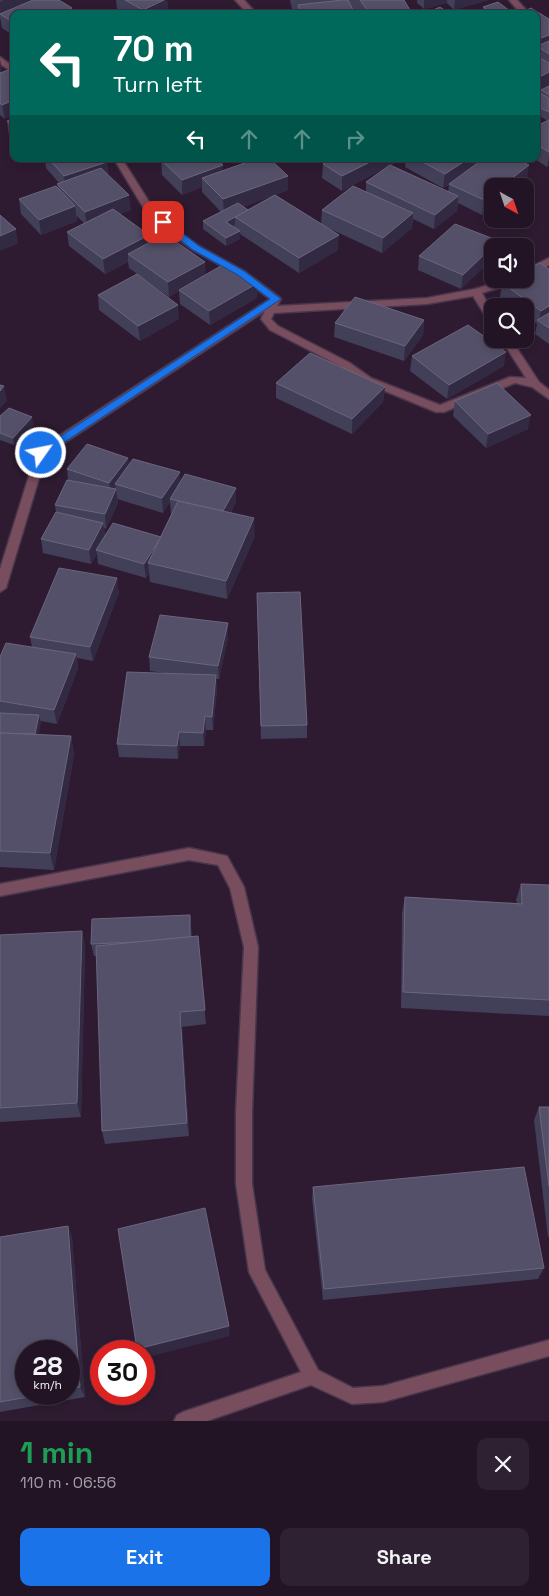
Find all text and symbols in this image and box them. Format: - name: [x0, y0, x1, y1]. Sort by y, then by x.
- text: 70 m: [113, 27, 194, 71]
- icon: left: [30, 30, 95, 95]
- text: Turn left: [113, 70, 203, 98]
- icon: left: [182, 125, 210, 153]
- icon: ahead: [235, 125, 263, 153]
- icon: ahead: [288, 125, 316, 153]
- icon: right: [341, 125, 369, 153]
- north arrow: [484, 178, 534, 228]
- map controls: [484, 178, 534, 348]
- pin: [142, 201, 184, 243]
- icon: arrive: [149, 208, 177, 236]
- button: sound: [484, 238, 534, 288]
- button: search: [484, 298, 534, 348]
- position arrow: [14, 426, 66, 478]
- speed limit sign: 30: [90, 1340, 155, 1405]
- text: 28: [33, 1350, 62, 1382]
- text: km/h: [33, 1377, 62, 1393]
- text: 1 min: [20, 1433, 93, 1472]
- button: close: [477, 1438, 529, 1490]
- text: 110 m · 06:56: [20, 1472, 116, 1493]
- button: Exit: [20, 1528, 270, 1586]
- button: Share: [280, 1528, 529, 1586]

